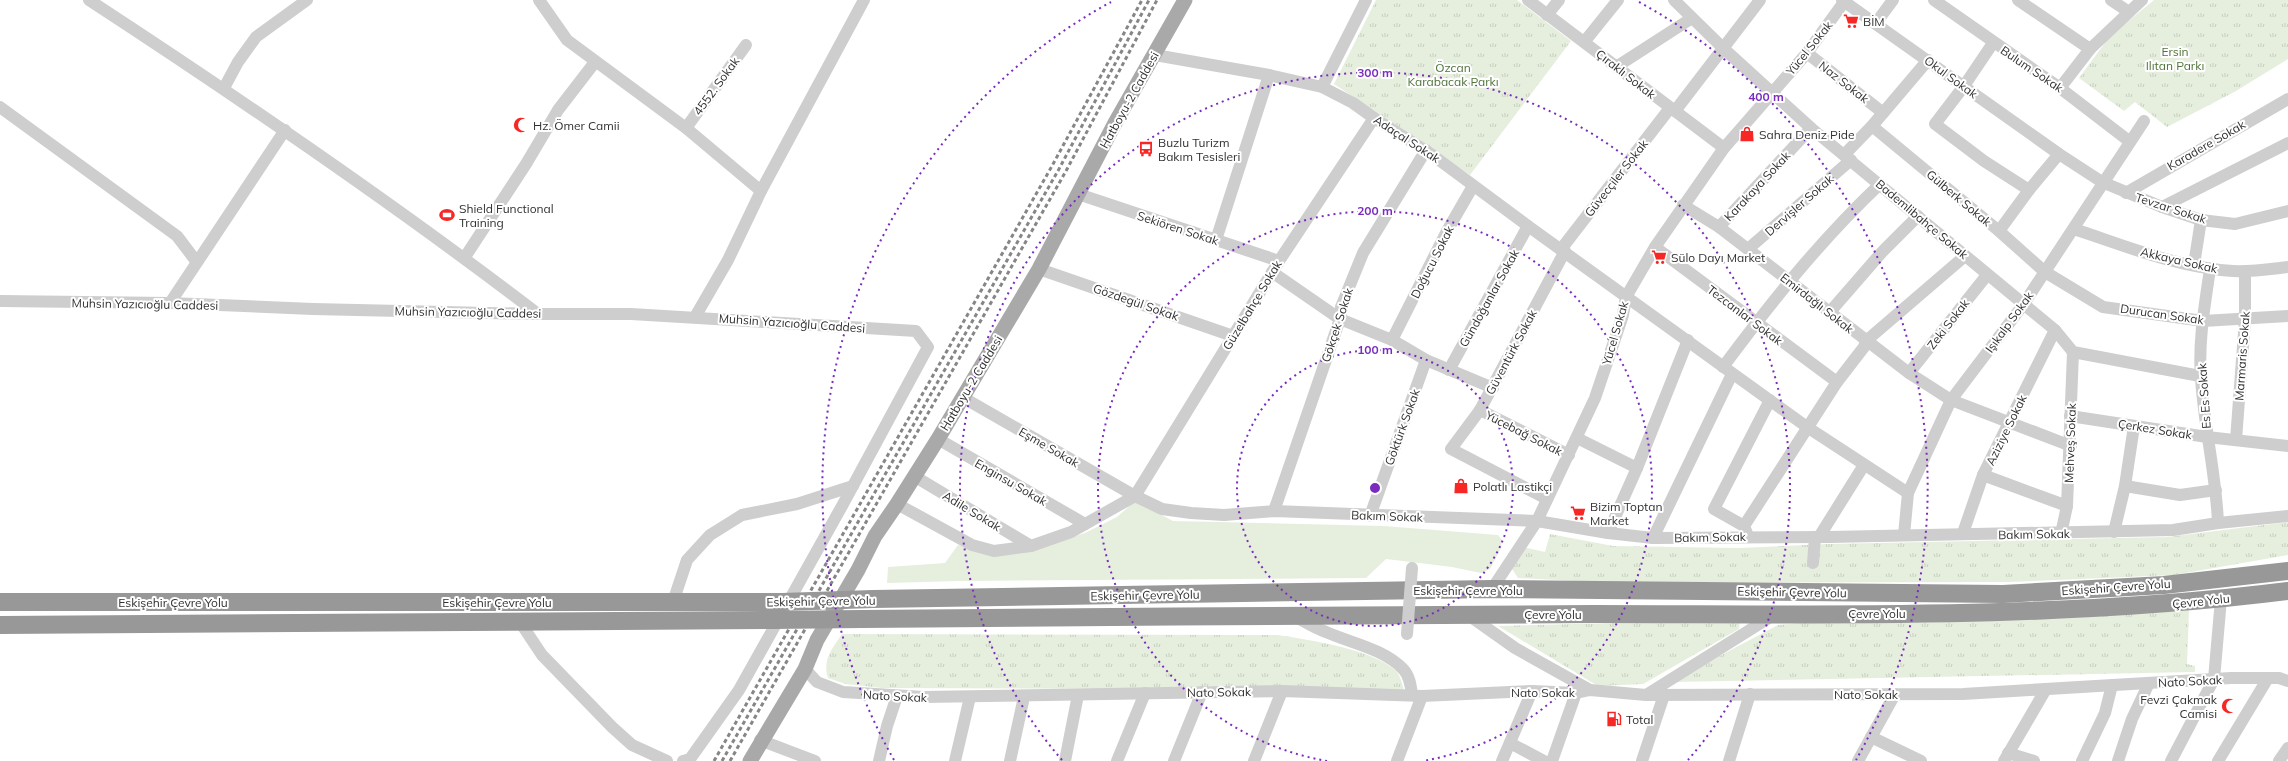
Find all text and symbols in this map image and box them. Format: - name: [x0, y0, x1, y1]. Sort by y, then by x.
- supermarket icon: BİM: [1842, 12, 1860, 30]
- place label: BİM: [1863, 14, 1885, 29]
- street label: Yücel Sokak: [1782, 17, 1836, 79]
- street label: Bulum Sokak: [1998, 43, 2067, 96]
- park label: Ersin Ilıtan Parkı: [2146, 44, 2204, 73]
- street label: Çıraklı Sokak: [1593, 46, 1659, 102]
- street label: Hatboyu-2 Caddesi: [1096, 49, 1162, 151]
- street label: 4552. Sokak: [690, 53, 743, 118]
- street label: Okul Sokak: [1921, 53, 1981, 102]
- street label: Naz Sokak: [1816, 58, 1873, 107]
- park label: Özcan Karabacak Parkı: [1407, 60, 1499, 89]
- text: 300 m: [1357, 65, 1393, 80]
- text: 400 m: [1748, 89, 1784, 104]
- street label: Adaçal Sokak: [1371, 112, 1444, 166]
- mosque icon: Hz. Ömer Camii: [512, 116, 530, 134]
- street label: Karadere Sokak: [2164, 116, 2248, 173]
- place label: Hz. Ömer Camii: [533, 118, 620, 133]
- shop icon: Sahra Deniz Pide: [1738, 125, 1756, 143]
- place label: Sahra Deniz Pide: [1759, 127, 1854, 142]
- place label: Buzlu Turizm Bakım Tesisleri: [1158, 135, 1240, 164]
- street label: Güvecçiler Sokak: [1581, 136, 1651, 220]
- bus stop icon: Buzlu Turizm Bakım Tesisleri: [1137, 140, 1155, 158]
- street label: Karakaya Sokak: [1721, 147, 1794, 224]
- street label: Gülberk Sokak: [1924, 167, 1995, 230]
- street label: Dervişler Sokak: [1762, 171, 1837, 239]
- street label: Bademlibahçe Sokak: [1873, 176, 1972, 263]
- street label: Tevzar Sokak: [2134, 189, 2209, 227]
- place label: Shield Functional Training: [459, 201, 554, 230]
- text: 200 m: [1357, 203, 1393, 218]
- sports icon: Shield Functional Training: [438, 206, 456, 224]
- street label: Sekiören Sokak: [1135, 208, 1221, 248]
- street label: Doğucu Sokak: [1407, 222, 1457, 301]
- street label: Akkaya Sokak: [2139, 244, 2220, 276]
- street label: Gündoğanlar Sokak: [1456, 246, 1523, 350]
- supermarket icon: Sülo Dayı Market: [1650, 248, 1668, 266]
- place label: Sülo Dayı Market: [1671, 250, 1765, 265]
- street label: Güzelbahçe Sokak: [1219, 257, 1285, 353]
- street label: Emirdağlı Sokak: [1777, 270, 1857, 337]
- street label: Gözdegül Sokak: [1091, 280, 1181, 324]
- street label: Tezcanlar Sokak: [1704, 282, 1786, 349]
- street label: Gökçek Sokak: [1318, 285, 1356, 364]
- street label: Işıkalp Sokak: [1982, 288, 2037, 356]
- street label: Muhsin Yazıcıoğlu Caddesi: [72, 295, 219, 313]
- street label: Zeki Sokak: [1924, 295, 1973, 352]
- street label: Yücel Sokak: [1598, 299, 1631, 368]
- street label: Durucan Sokak: [2119, 301, 2206, 327]
- street label: Muhsin Yazıcıoğlu Caddesi: [395, 303, 542, 321]
- street label: Güventürk Sokak: [1482, 306, 1540, 397]
- street label: Muhsin Yazıcıoğlu Caddesi: [718, 310, 866, 336]
- street label: Marmaris Sokak: [2231, 310, 2253, 401]
- street label: Hatboyu-2 Caddesi: [937, 333, 1005, 433]
- text: 100 m: [1357, 342, 1393, 357]
- street label: Es Es Sokak: [2194, 362, 2214, 429]
- street label: Göktürk Sokak: [1381, 386, 1423, 467]
- street label: Aziziye Sokak: [1982, 391, 2030, 468]
- street label: Mehveş Sokak: [2061, 402, 2079, 483]
- street label: Yücebağ Sokak: [1482, 407, 1566, 459]
- street label: Çerkez Sokak: [2117, 416, 2194, 442]
- street label: Eşme Sokak: [1016, 424, 1082, 471]
- street label: Enginsu Sokak: [972, 455, 1051, 509]
- shop icon: Polatlı Lastikçi: [1452, 477, 1470, 495]
- place label: Polatlı Lastikçi: [1473, 479, 1552, 494]
- centre of rings: [1368, 481, 1382, 495]
- street label: Adile Sokak: [940, 488, 1004, 535]
- place label: Bizim Toptan Market: [1590, 499, 1663, 528]
- supermarket icon: Bizim Toptan Market: [1569, 504, 1587, 522]
- street label: Bakım Sokak: [1351, 507, 1424, 525]
- street label: Bakım Sokak: [1998, 526, 2071, 542]
- street label: Bakım Sokak: [1674, 529, 1747, 545]
- street label: Eskişehir Çevre Yolu: [2061, 576, 2171, 598]
- street label: Eskişehir Çevre Yolu: [1413, 583, 1523, 598]
- street label: Eskişehir Çevre Yolu: [1737, 584, 1847, 600]
- street label: Eskişehir Çevre Yolu: [1090, 587, 1200, 603]
- street label: Çevre Yolu: [2172, 591, 2230, 611]
- street label: Eskişehir Çevre Yolu: [766, 593, 876, 609]
- street label: Eskişehir Çevre Yolu: [118, 595, 228, 610]
- street label: Eskişehir Çevre Yolu: [442, 595, 552, 610]
- street label: Çevre Yolu: [1848, 606, 1906, 621]
- street label: Çevre Yolu: [1524, 607, 1582, 622]
- street label: Nato Sokak: [2158, 672, 2223, 690]
- street label: Nato Sokak: [1187, 684, 1252, 700]
- street label: Nato Sokak: [1511, 685, 1576, 700]
- street label: Nato Sokak: [863, 687, 928, 705]
- street label: Nato Sokak: [1834, 687, 1899, 702]
- place label: Fevzi Çakmak Camisi: [2140, 692, 2218, 721]
- mosque icon: Fevzi Çakmak Camisi: [2220, 697, 2238, 715]
- fuel station icon: Total: [1605, 710, 1623, 728]
- place label: Total: [1626, 712, 1653, 727]

